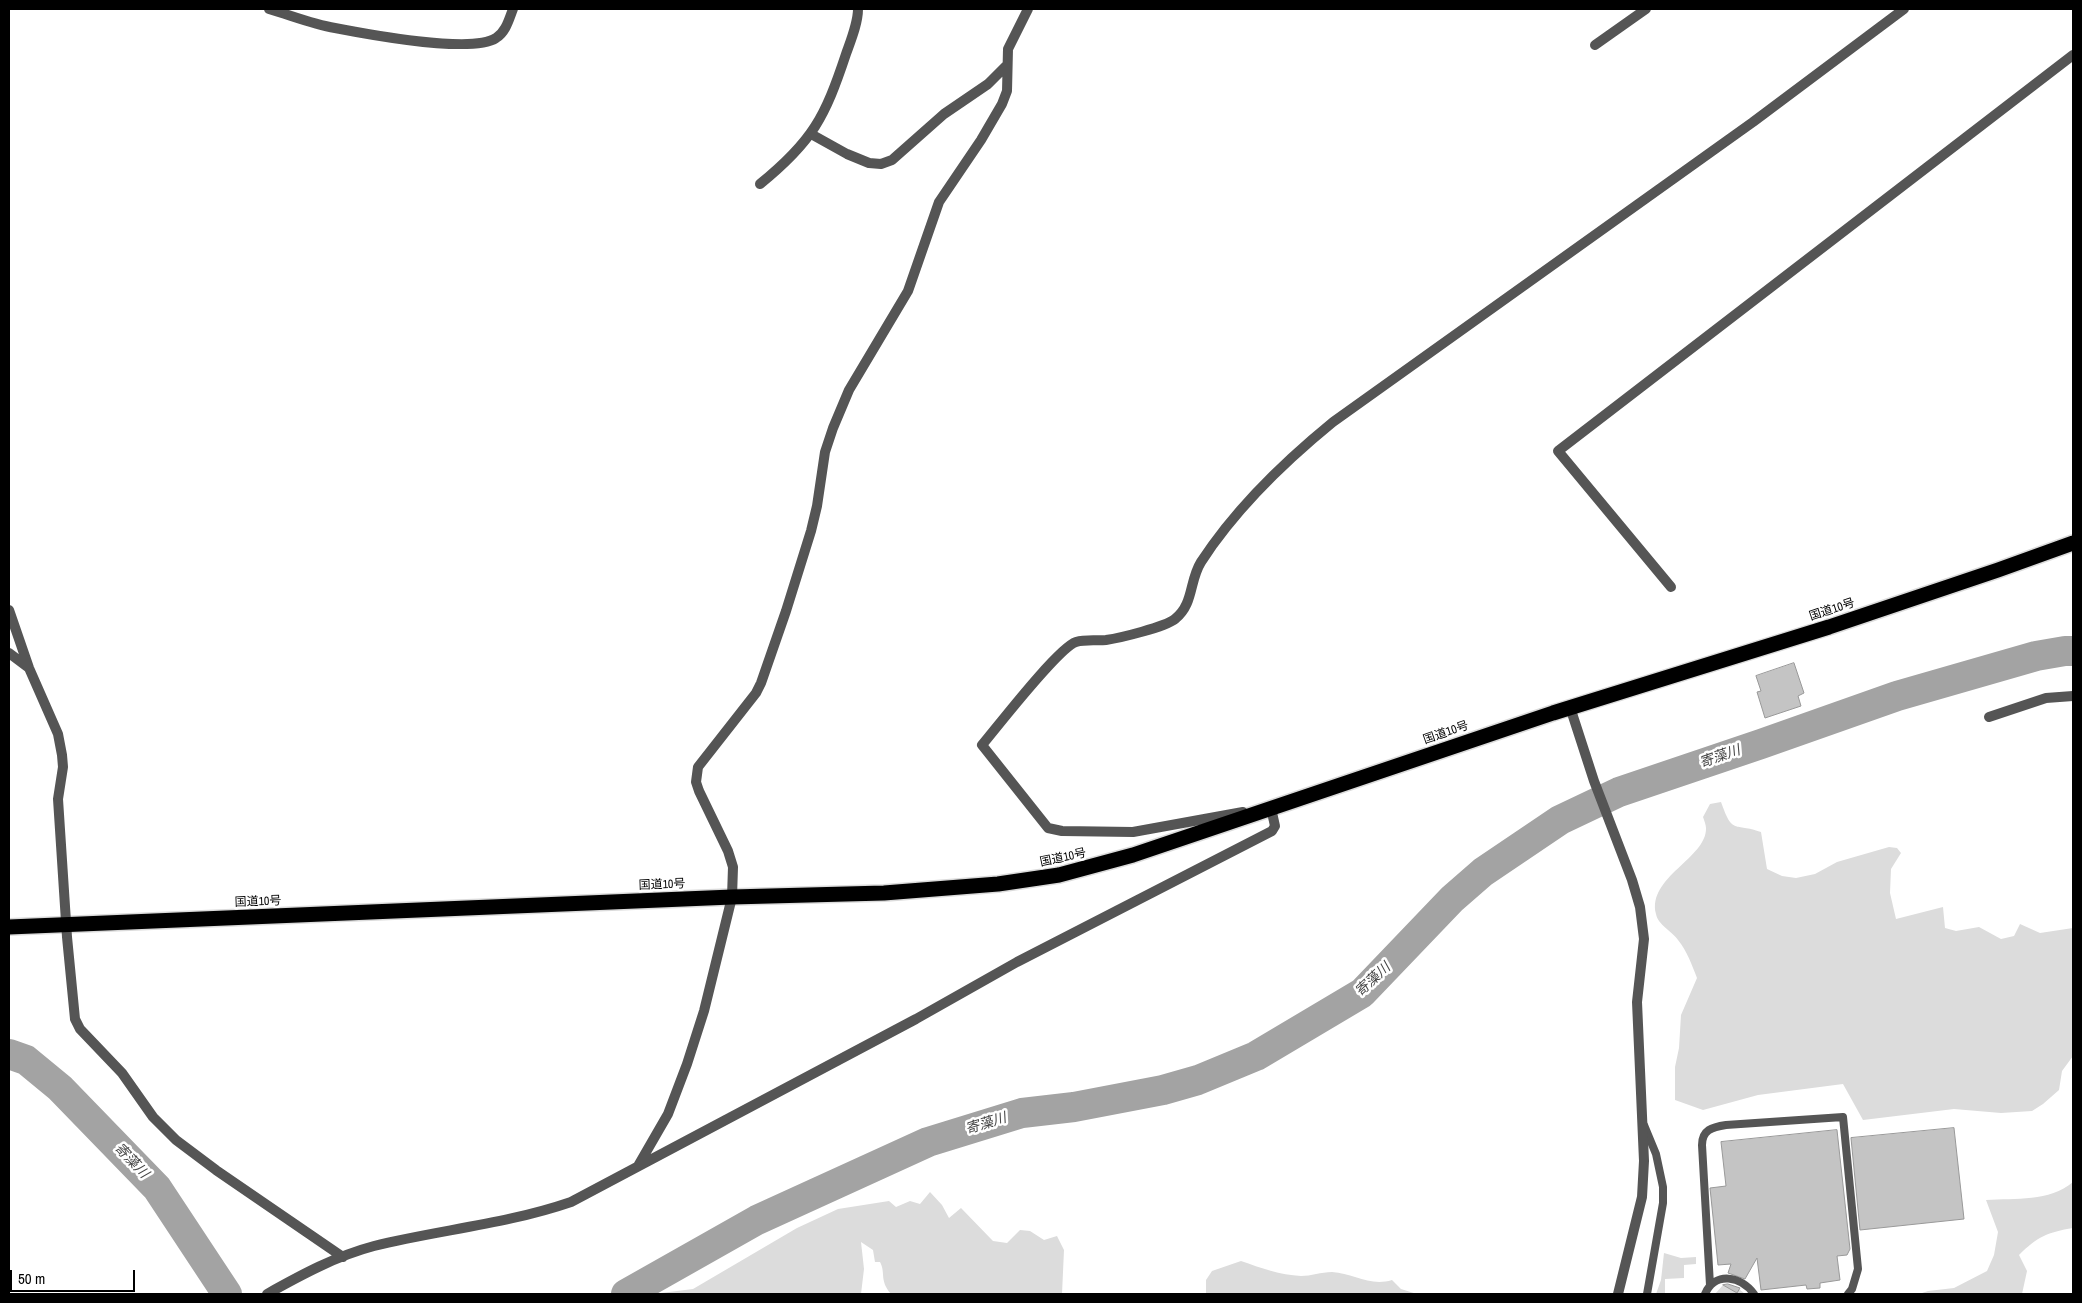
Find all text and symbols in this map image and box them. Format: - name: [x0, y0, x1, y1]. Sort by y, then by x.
- street label: 国道10号: [1807, 596, 1857, 624]
- street label: 国道10号: [1421, 719, 1471, 747]
- water label: 寄藻川: [1697, 742, 1743, 772]
- street label: 国道10号: [1039, 846, 1087, 870]
- street label: 国道10号: [638, 877, 686, 893]
- street label: 国道10号: [234, 894, 282, 910]
- water label: 寄藻川: [1352, 960, 1394, 1000]
- water label: 寄藻川: [963, 1110, 1009, 1138]
- water label: 寄藻川: [110, 1140, 152, 1182]
- scale bar: [12, 1260, 138, 1292]
- text: 50 m: [18, 1268, 45, 1289]

